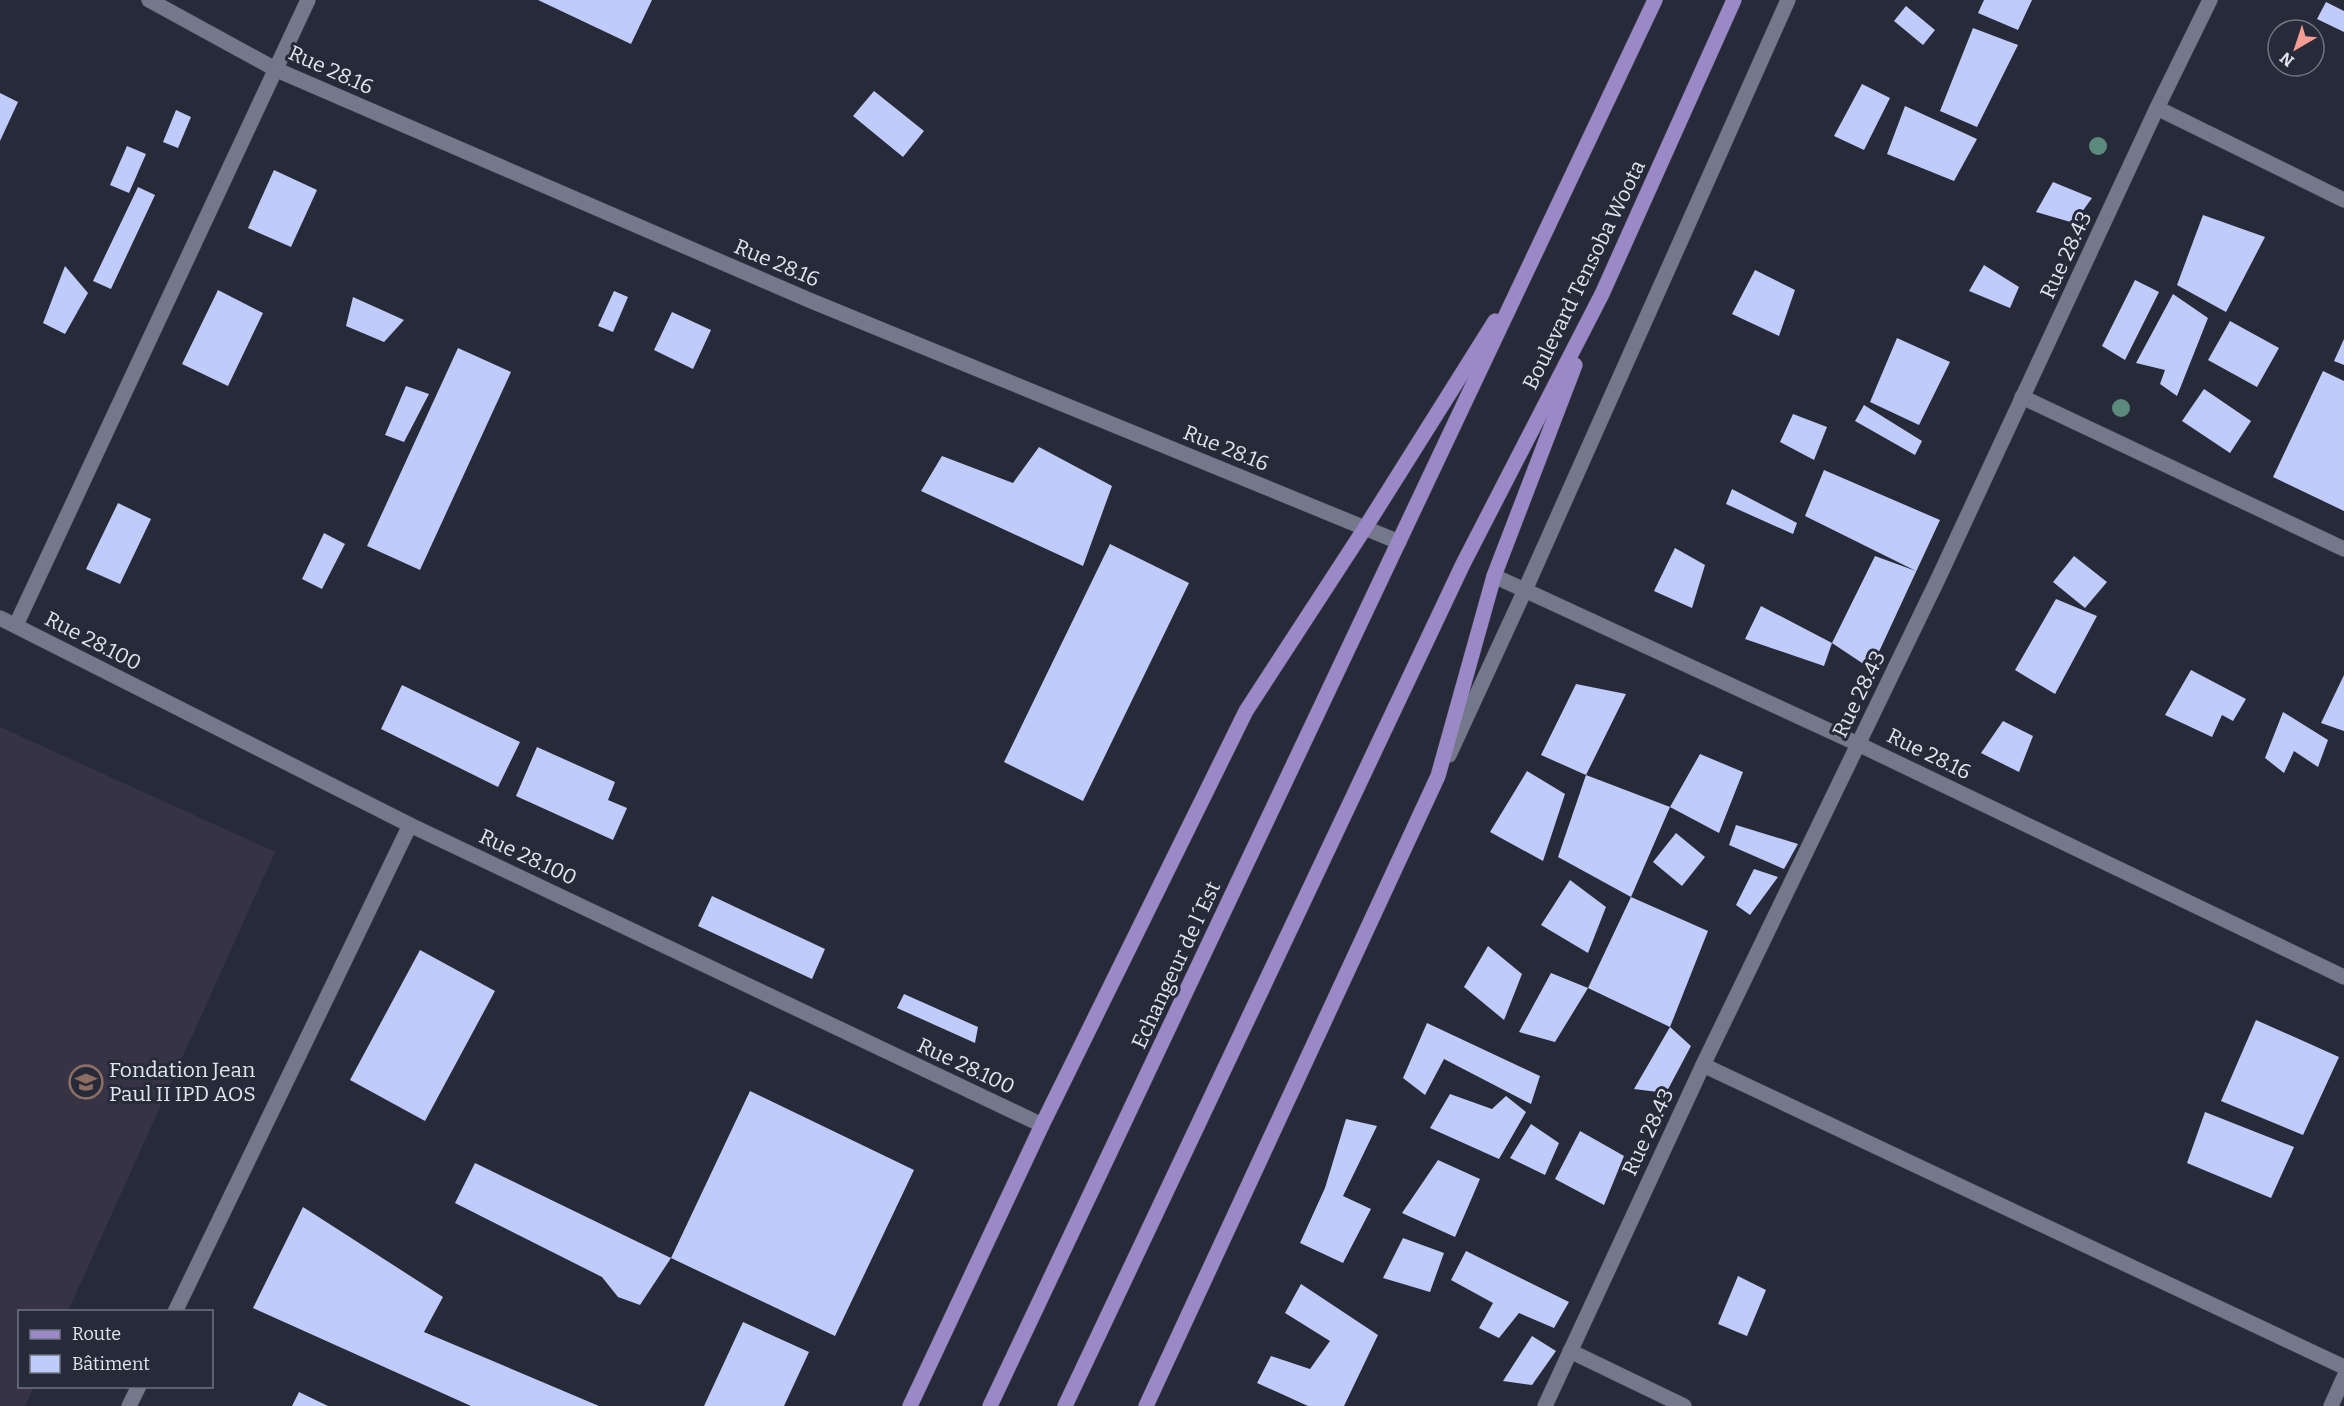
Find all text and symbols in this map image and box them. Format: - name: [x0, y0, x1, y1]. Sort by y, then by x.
- north arrow: [2266, 18, 2326, 78]
- street label: Rue 28.16: [285, 40, 377, 100]
- text: N: [2276, 48, 2298, 71]
- street label: Boulevard Tensoba Woota: [1517, 156, 1651, 394]
- street label: Rue 28.43: [2034, 207, 2098, 303]
- street label: Rue 28.16: [731, 233, 823, 293]
- street label: Rue 28.16: [1179, 419, 1273, 477]
- street label: Rue 28.100: [41, 606, 145, 676]
- street label: Rue 28.43: [1827, 646, 1891, 742]
- street label: Rue 28.16: [1883, 723, 1975, 785]
- street label: Rue 28.100: [475, 823, 581, 891]
- street label: Echangeur de l´Est: [1126, 877, 1226, 1053]
- street label: Rue 28.100: [913, 1032, 1019, 1100]
- place label: Fondation Jean Paul II IPD AOS: [109, 1057, 256, 1107]
- school or university icon: Fondation Jean Paul II IPD AOS: [68, 1064, 104, 1100]
- street label: Rue 28.43: [1616, 1084, 1680, 1180]
- legend: [18, 1310, 213, 1388]
- text: Route: [72, 1323, 121, 1345]
- text: Bâtiment: [72, 1353, 150, 1375]

